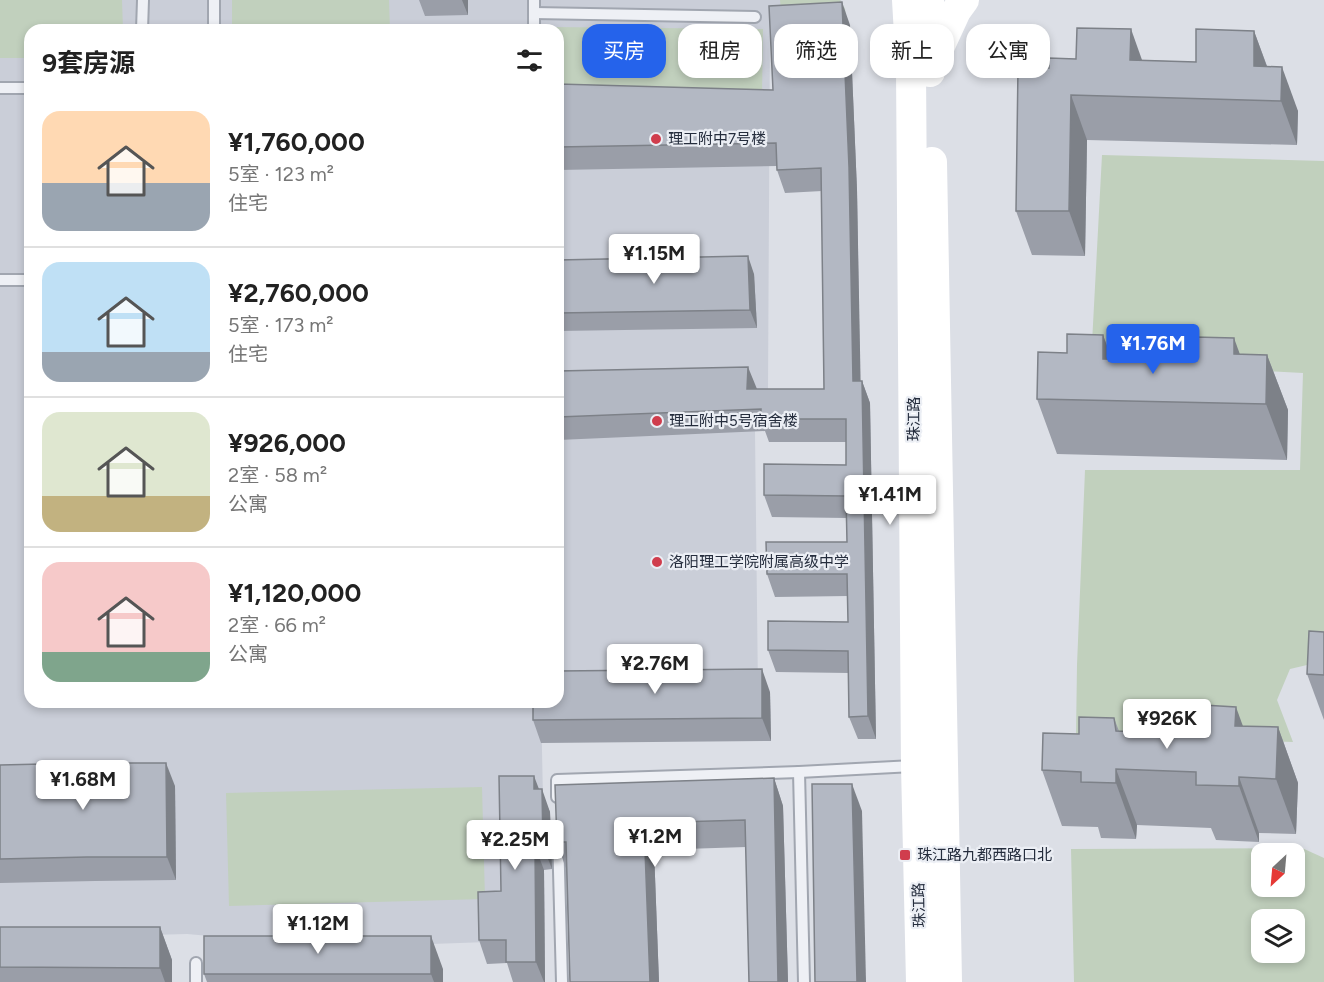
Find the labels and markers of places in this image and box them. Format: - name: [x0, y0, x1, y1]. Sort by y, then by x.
- place label: 理工附中7号楼: [668, 130, 766, 148]
- marker: 理工附中7号楼: [649, 132, 663, 146]
- pin: ¥1.15M: [605, 234, 703, 285]
- pin: ¥1.76M: [1104, 324, 1202, 375]
- place label: 理工附中5号宿舍楼: [669, 412, 798, 430]
- marker: 理工附中5号宿舍楼: [650, 414, 664, 428]
- pin: ¥1.41M: [841, 475, 939, 526]
- place label: 洛阳理工学院附属高级中学: [669, 553, 849, 571]
- marker: 洛阳理工学院附属高级中学: [650, 555, 664, 569]
- pin: ¥2.76M: [606, 644, 704, 695]
- pin: ¥926K: [1125, 699, 1209, 750]
- pin: ¥1.68M: [34, 760, 132, 811]
- pin: ¥1.2M: [613, 817, 697, 868]
- pin: ¥2.25M: [466, 820, 564, 871]
- place label: 珠江路九都西路口北: [917, 846, 1052, 864]
- marker: 珠江路九都西路口北: [898, 848, 912, 862]
- pin: ¥1.12M: [269, 904, 367, 955]

